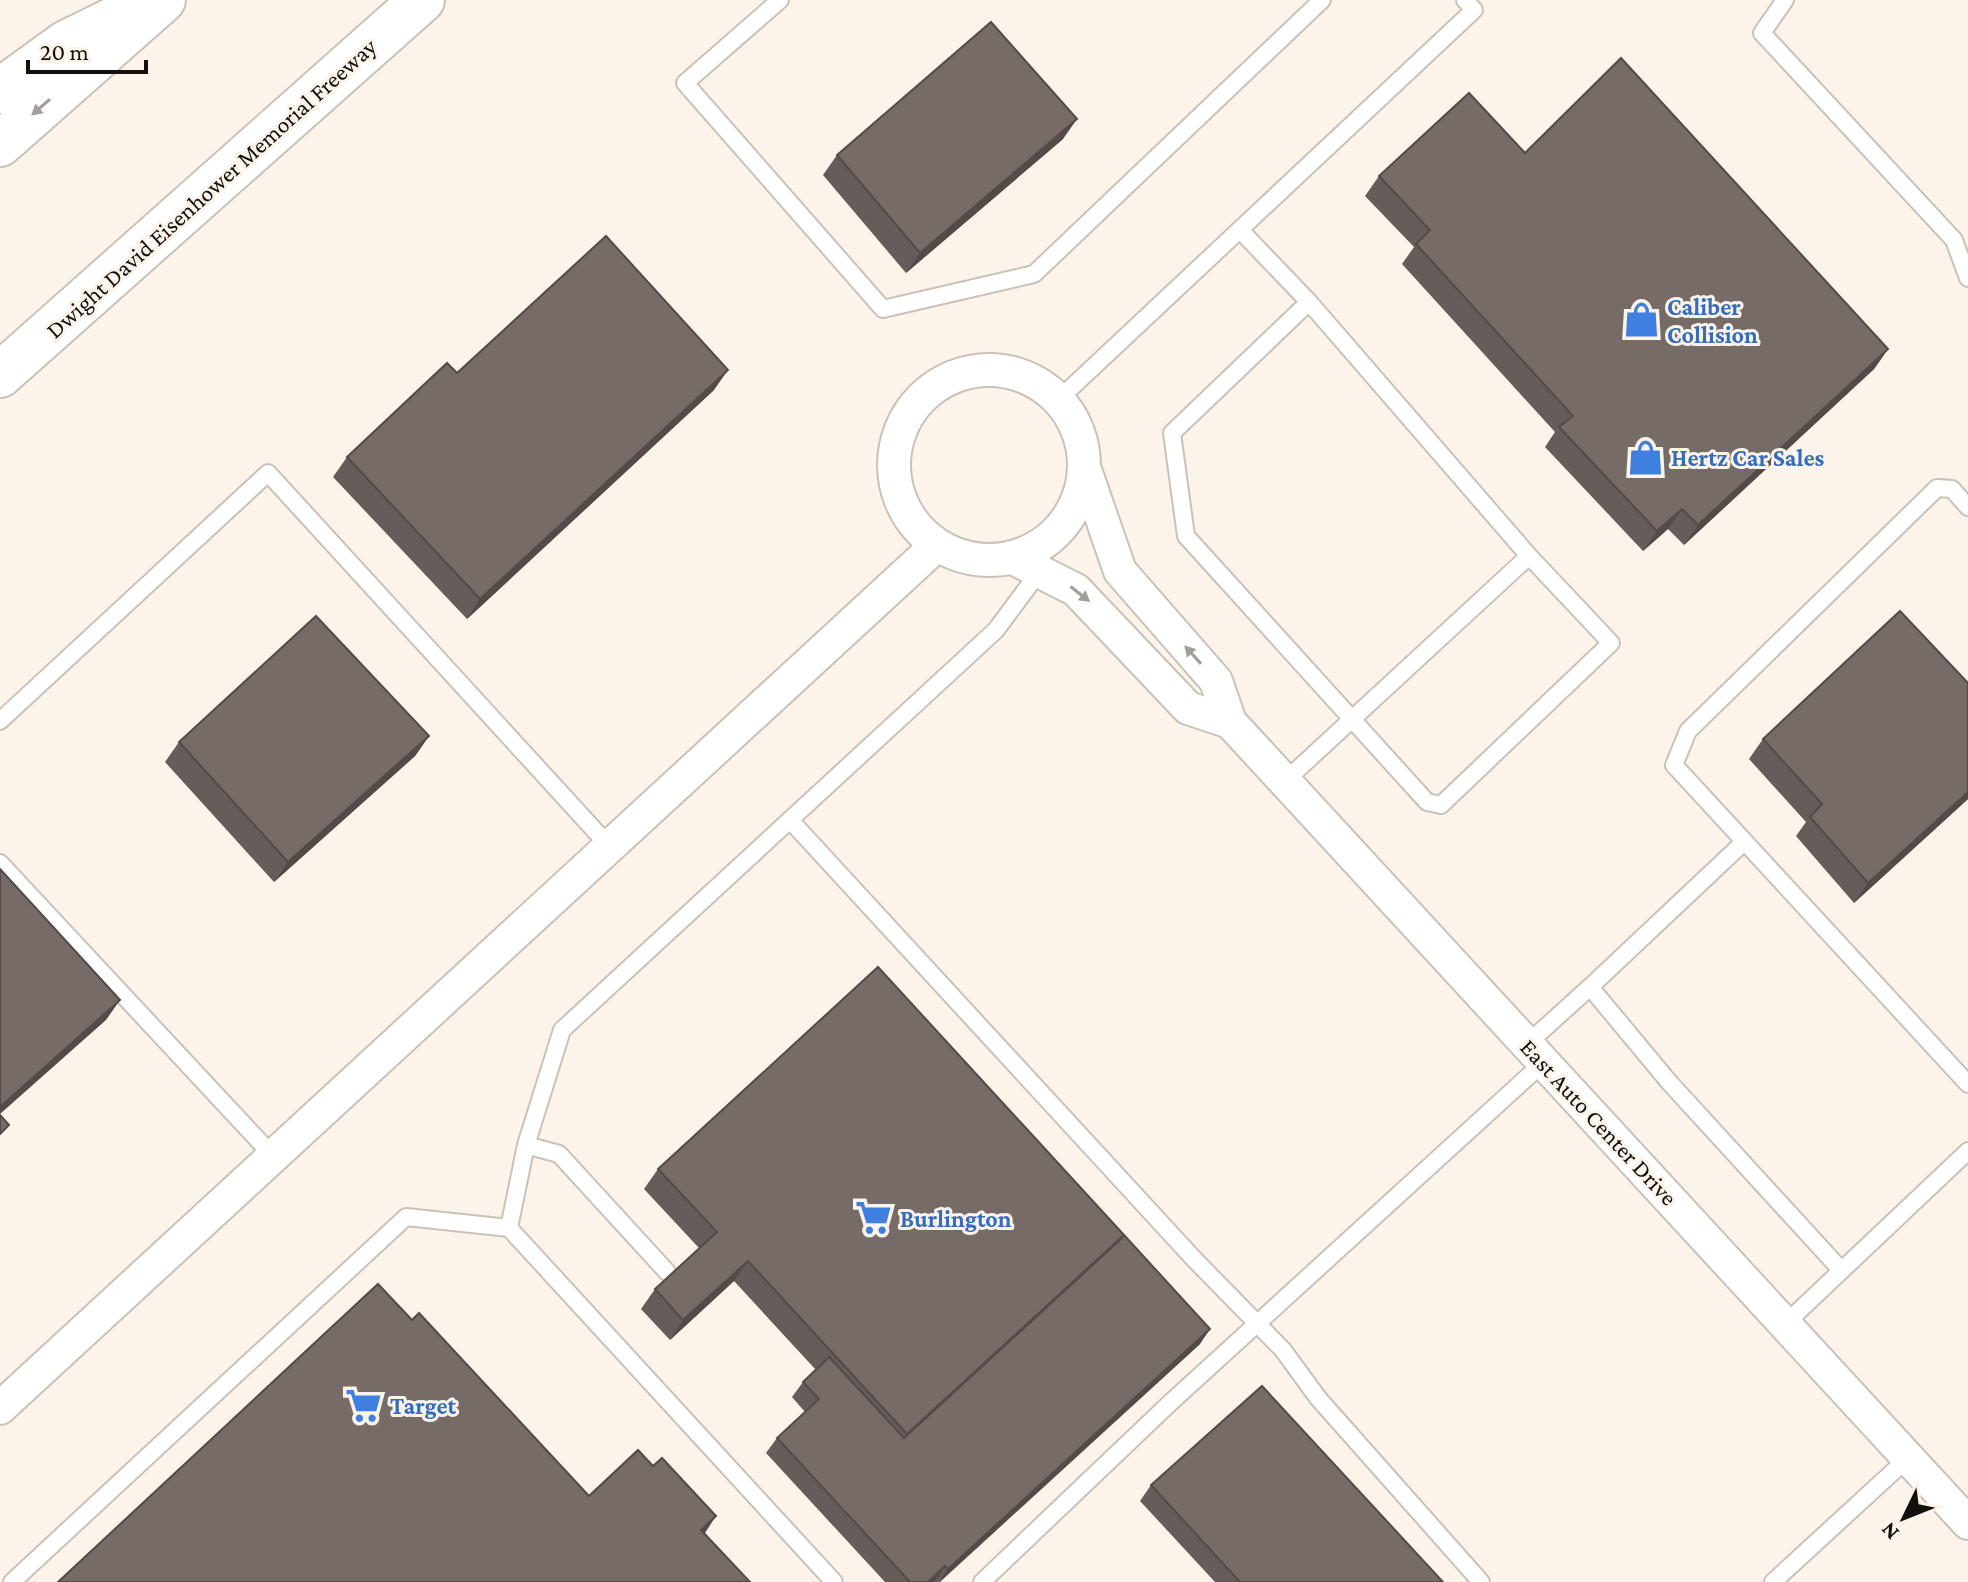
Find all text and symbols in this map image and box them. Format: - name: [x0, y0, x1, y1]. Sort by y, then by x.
- scale bar: [28, 24, 146, 74]
- street label: Dwight David Eisenhower Memorial Freeway: [40, 32, 382, 344]
- text: 20 m: [40, 38, 89, 65]
- one-way arrow: [32, 98, 52, 115]
- place label: Caliber Collision: [1667, 293, 1758, 348]
- shop icon: Caliber Collision: [1622, 301, 1660, 339]
- shop icon: Hertz Car Sales: [1626, 438, 1664, 476]
- place label: Hertz Car Sales: [1671, 444, 1825, 471]
- one-way arrow: [1070, 586, 1090, 602]
- one-way arrow: [1184, 646, 1202, 665]
- street label: East Auto Center Drive: [1515, 1033, 1683, 1211]
- supermarket icon: Burlington: [855, 1199, 893, 1237]
- place label: Burlington: [900, 1205, 1012, 1232]
- supermarket icon: Target: [345, 1386, 383, 1424]
- place label: Target: [390, 1392, 457, 1419]
- north arrow: [1864, 1478, 1944, 1558]
- text: N: [1875, 1517, 1904, 1545]

